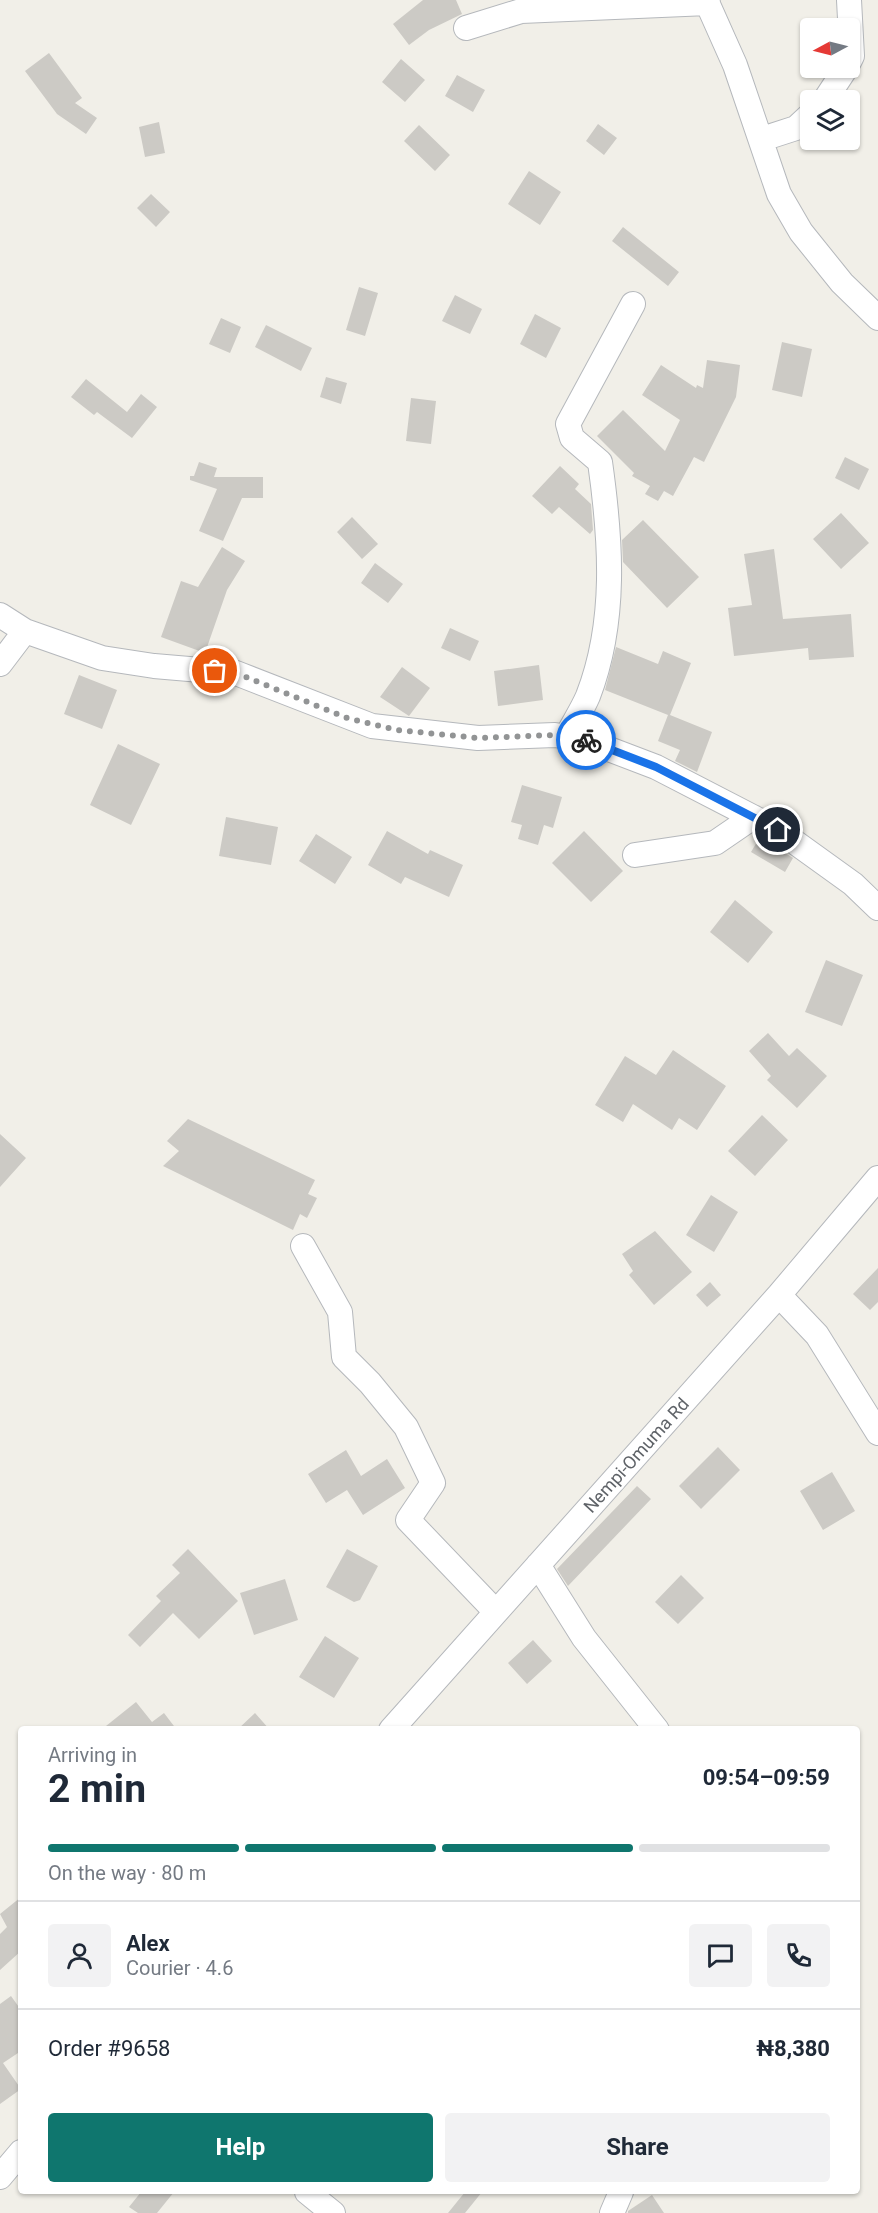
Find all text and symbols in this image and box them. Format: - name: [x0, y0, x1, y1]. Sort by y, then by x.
- north arrow: [800, 18, 860, 78]
- map controls: [800, 18, 860, 150]
- button: layers: [800, 90, 860, 150]
- pin: [189, 645, 240, 696]
- icon: bag: [198, 654, 231, 687]
- courier: [556, 710, 616, 770]
- icon: bike: [570, 724, 603, 757]
- pin: [752, 804, 803, 855]
- icon: home: [761, 813, 794, 846]
- street label: Nempi-Omuma Rd: [579, 1393, 693, 1517]
- text: Arriving in: [48, 1743, 137, 1767]
- text: 09:54–09:59: [703, 1765, 830, 1790]
- text: 2 min: [48, 1766, 146, 1812]
- text: On the way · 80 m: [48, 1861, 206, 1885]
- button: person: [48, 1924, 111, 1987]
- button: chat: [689, 1924, 752, 1987]
- button: phone: [767, 1924, 830, 1987]
- text: Alex: [126, 1931, 170, 1956]
- text: Courier · 4.6: [126, 1956, 233, 1980]
- text: Order #9658: [48, 2036, 170, 2061]
- text: ₦8,380: [756, 2036, 830, 2061]
- button: Help: [48, 2113, 433, 2182]
- button: Share: [445, 2113, 830, 2182]

